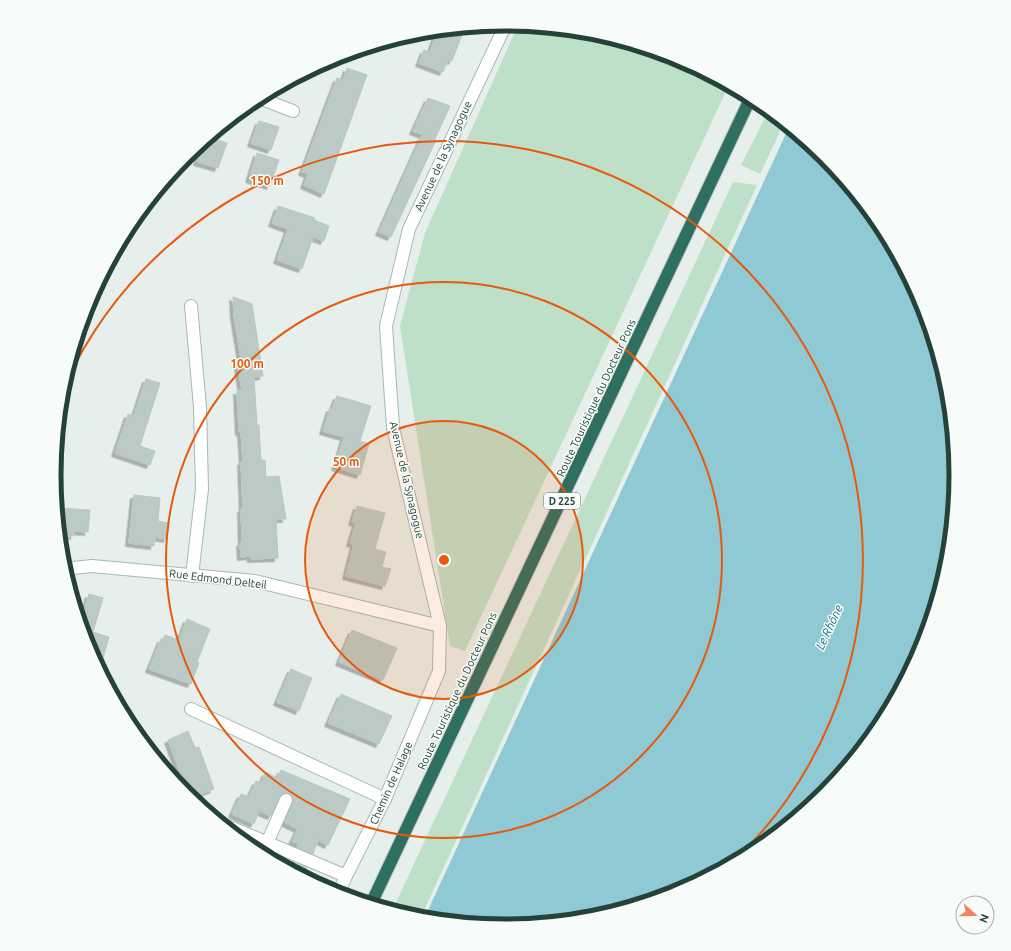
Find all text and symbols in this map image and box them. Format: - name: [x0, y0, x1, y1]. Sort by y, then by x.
- street label: Avenue de la Synagogue: [412, 99, 474, 213]
- text: 150 m: [250, 174, 284, 187]
- street label: Route Touristique du Docteur Pons: [554, 317, 638, 479]
- text: 100 m: [230, 357, 264, 370]
- street label: Avenue de la Synagogue: [388, 420, 426, 540]
- text: 50 m: [333, 455, 359, 468]
- road number: D 225: [544, 493, 580, 509]
- centre of rings: [437, 553, 451, 567]
- street label: Rue Edmond Delteil: [169, 567, 268, 591]
- water label: Le Rhône: [813, 603, 845, 651]
- street label: Route Touristique du Docteur Pons: [415, 610, 499, 772]
- street label: Chemin de Halage: [367, 740, 415, 826]
- north arrow: [955, 895, 995, 935]
- text: N: [977, 913, 991, 925]

